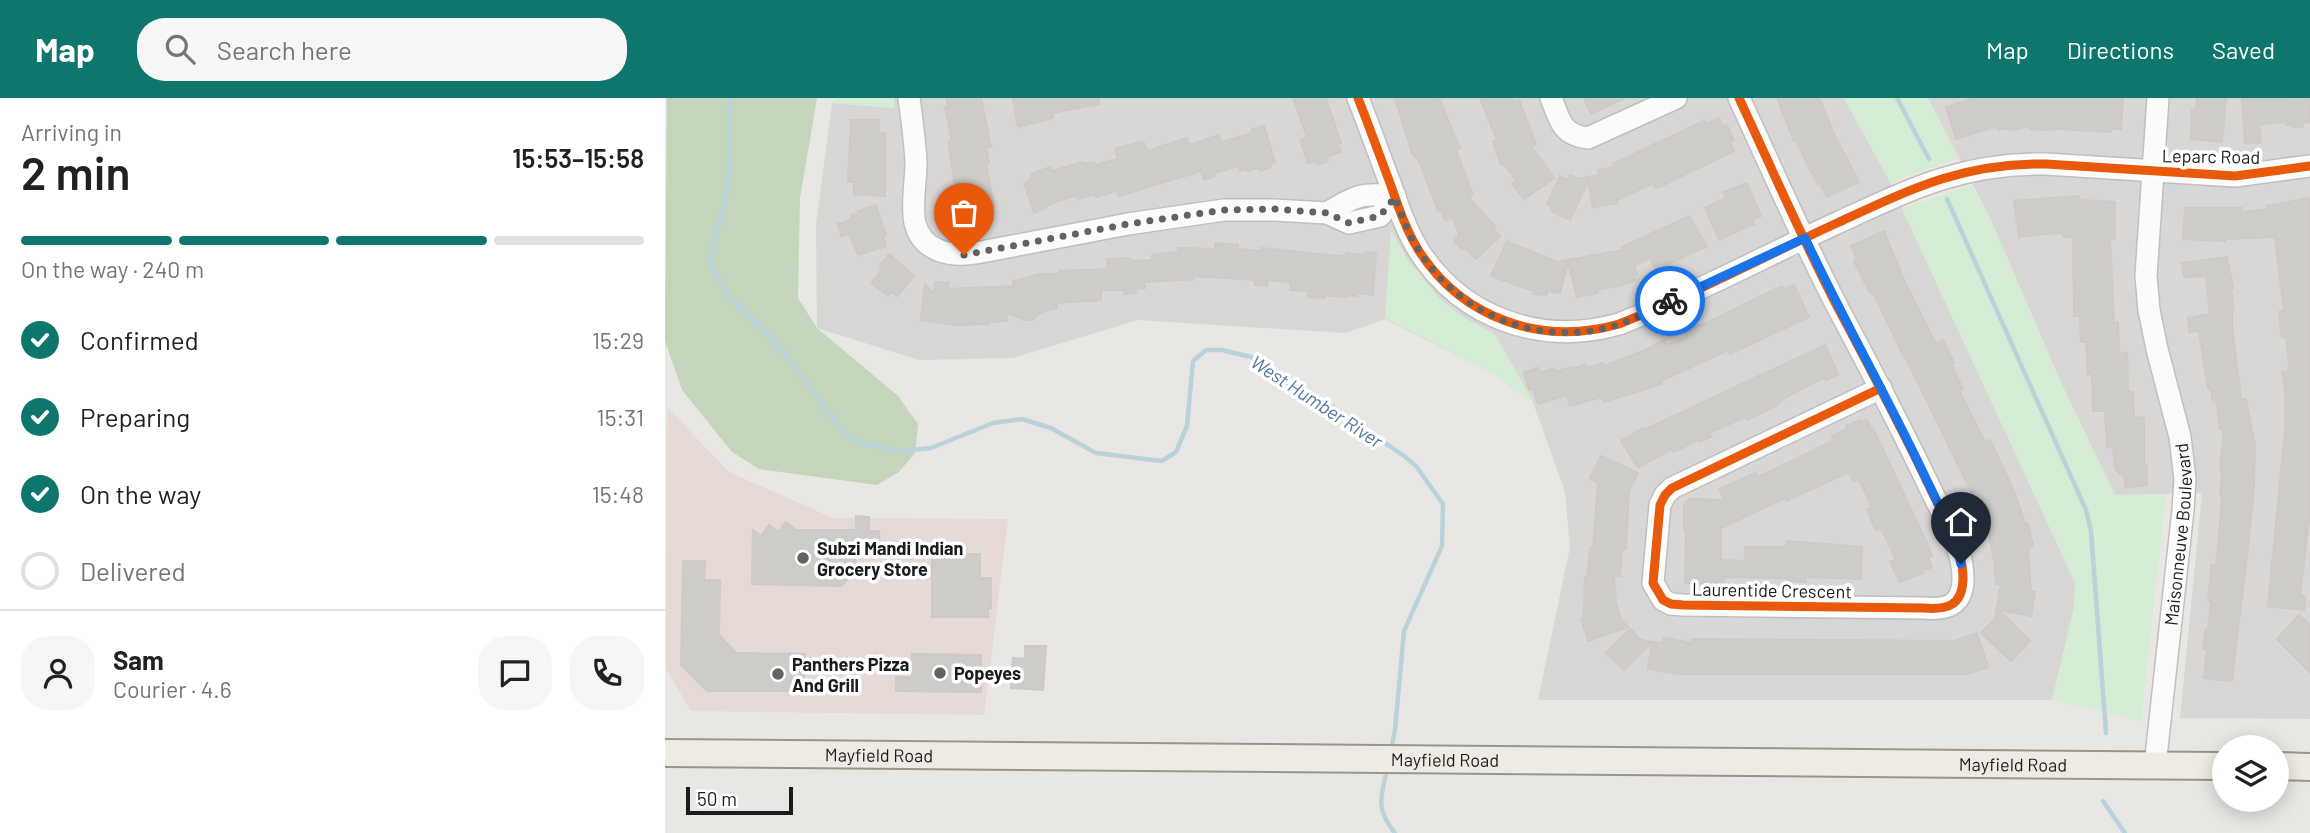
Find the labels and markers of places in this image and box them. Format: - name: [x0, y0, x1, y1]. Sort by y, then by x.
- pin: [934, 183, 994, 255]
- pin: [1931, 492, 1991, 564]
- place label: Subzi Mandi Indian Grocery Store: [817, 537, 963, 580]
- marker: Subzi Mandi Indian Grocery Store: [795, 550, 811, 566]
- place label: Panthers Pizza And Grill: [792, 653, 909, 696]
- place label: Popeyes: [954, 662, 1021, 684]
- marker: Popeyes: [932, 665, 948, 681]
- marker: Panthers Pizza And Grill: [770, 666, 786, 682]

